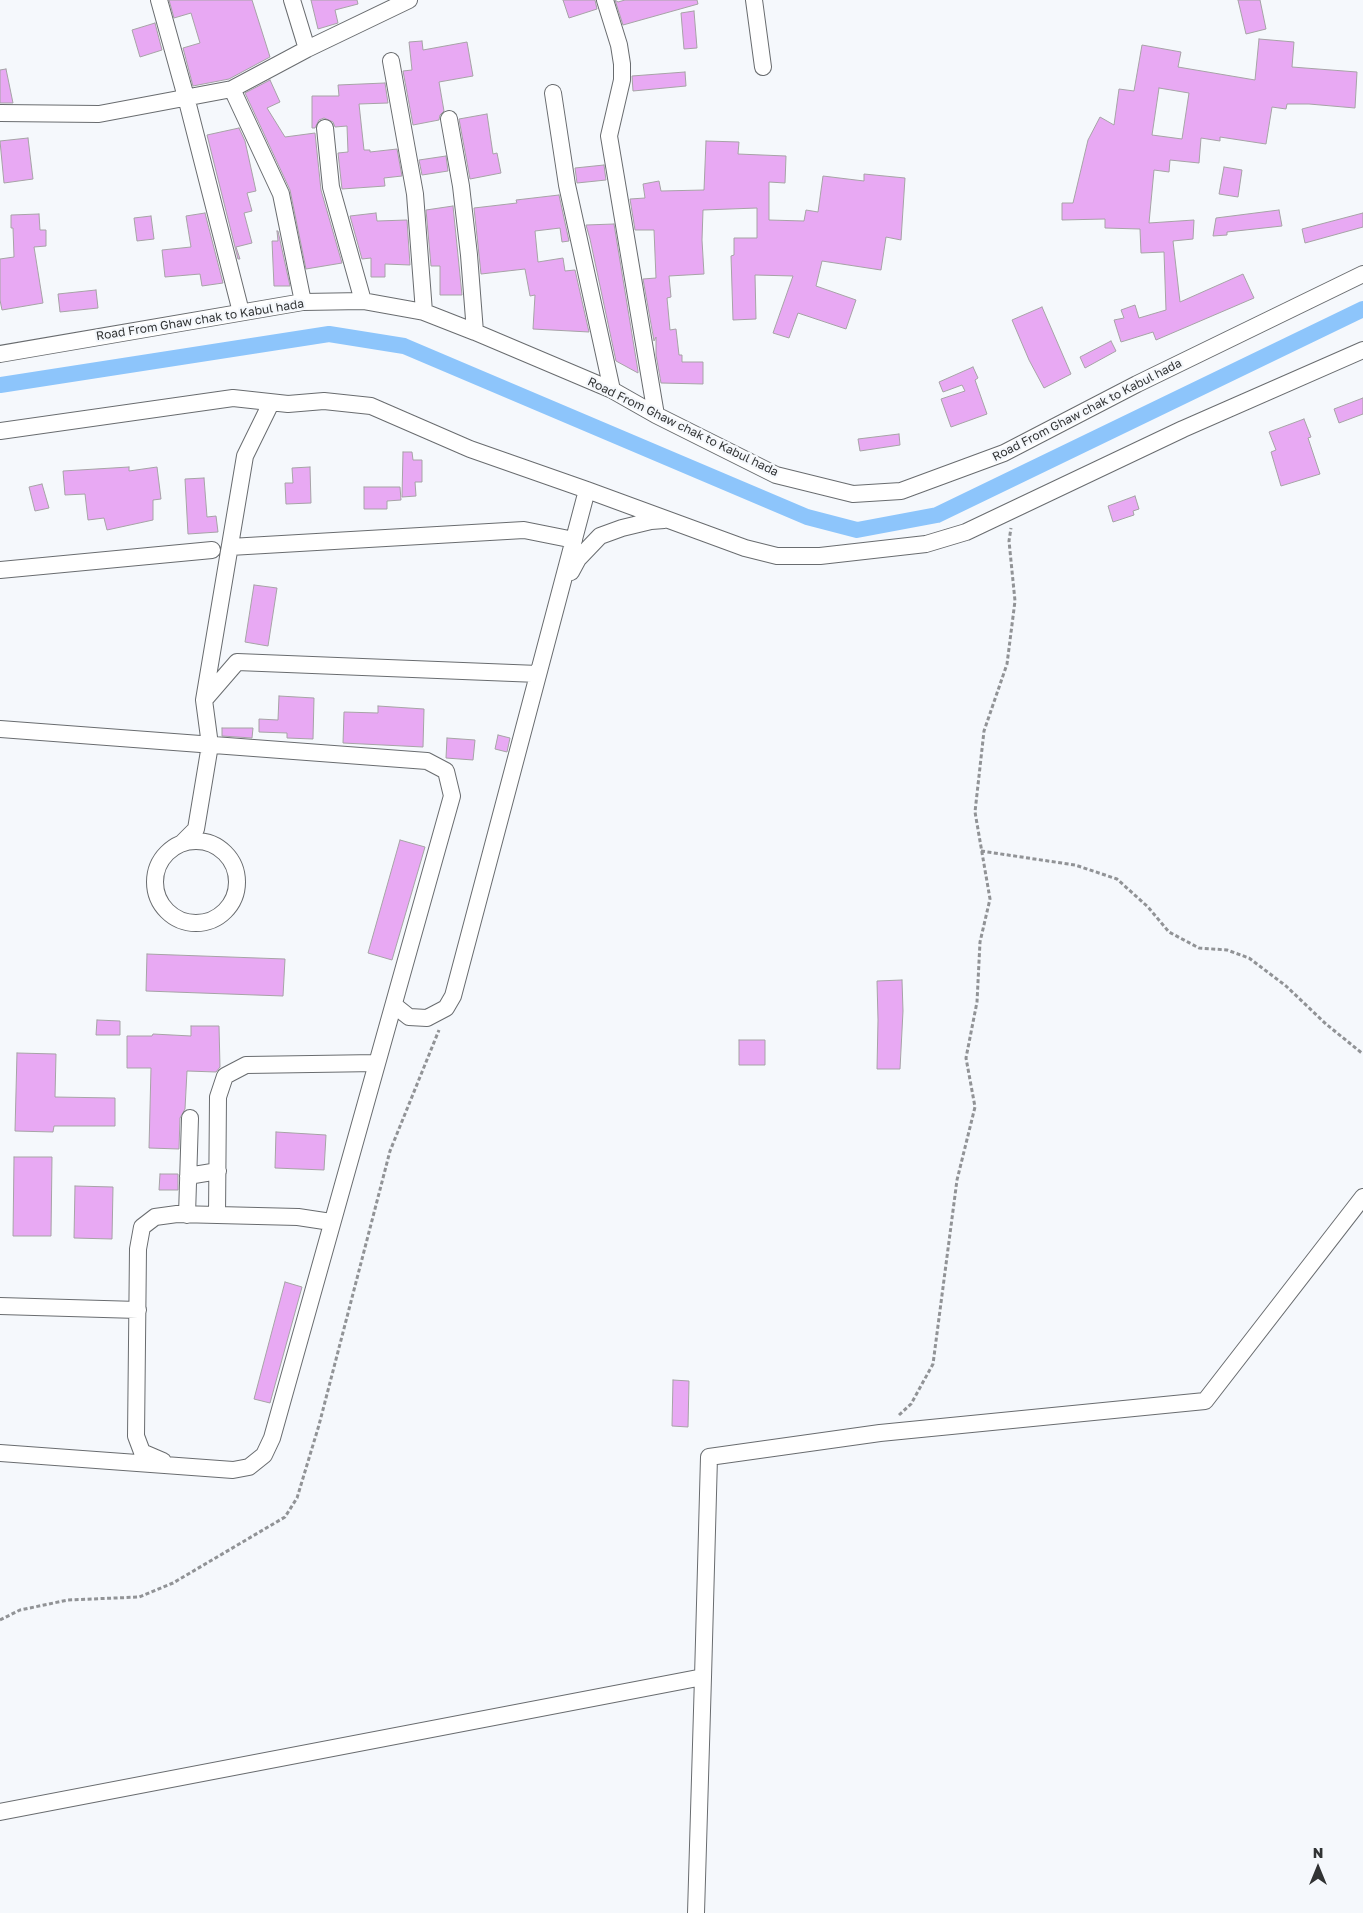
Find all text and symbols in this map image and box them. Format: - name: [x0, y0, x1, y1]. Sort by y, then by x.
- street label: Road From Ghaw chak to Kabul hada: [95, 296, 305, 344]
- street label: Road From Ghaw chak to Kabul hada: [990, 356, 1184, 464]
- street label: Road From Ghaw chak to Kabul hada: [585, 374, 781, 480]
- north arrow: [1293, 1843, 1343, 1893]
- text: N: [1313, 1844, 1323, 1861]

